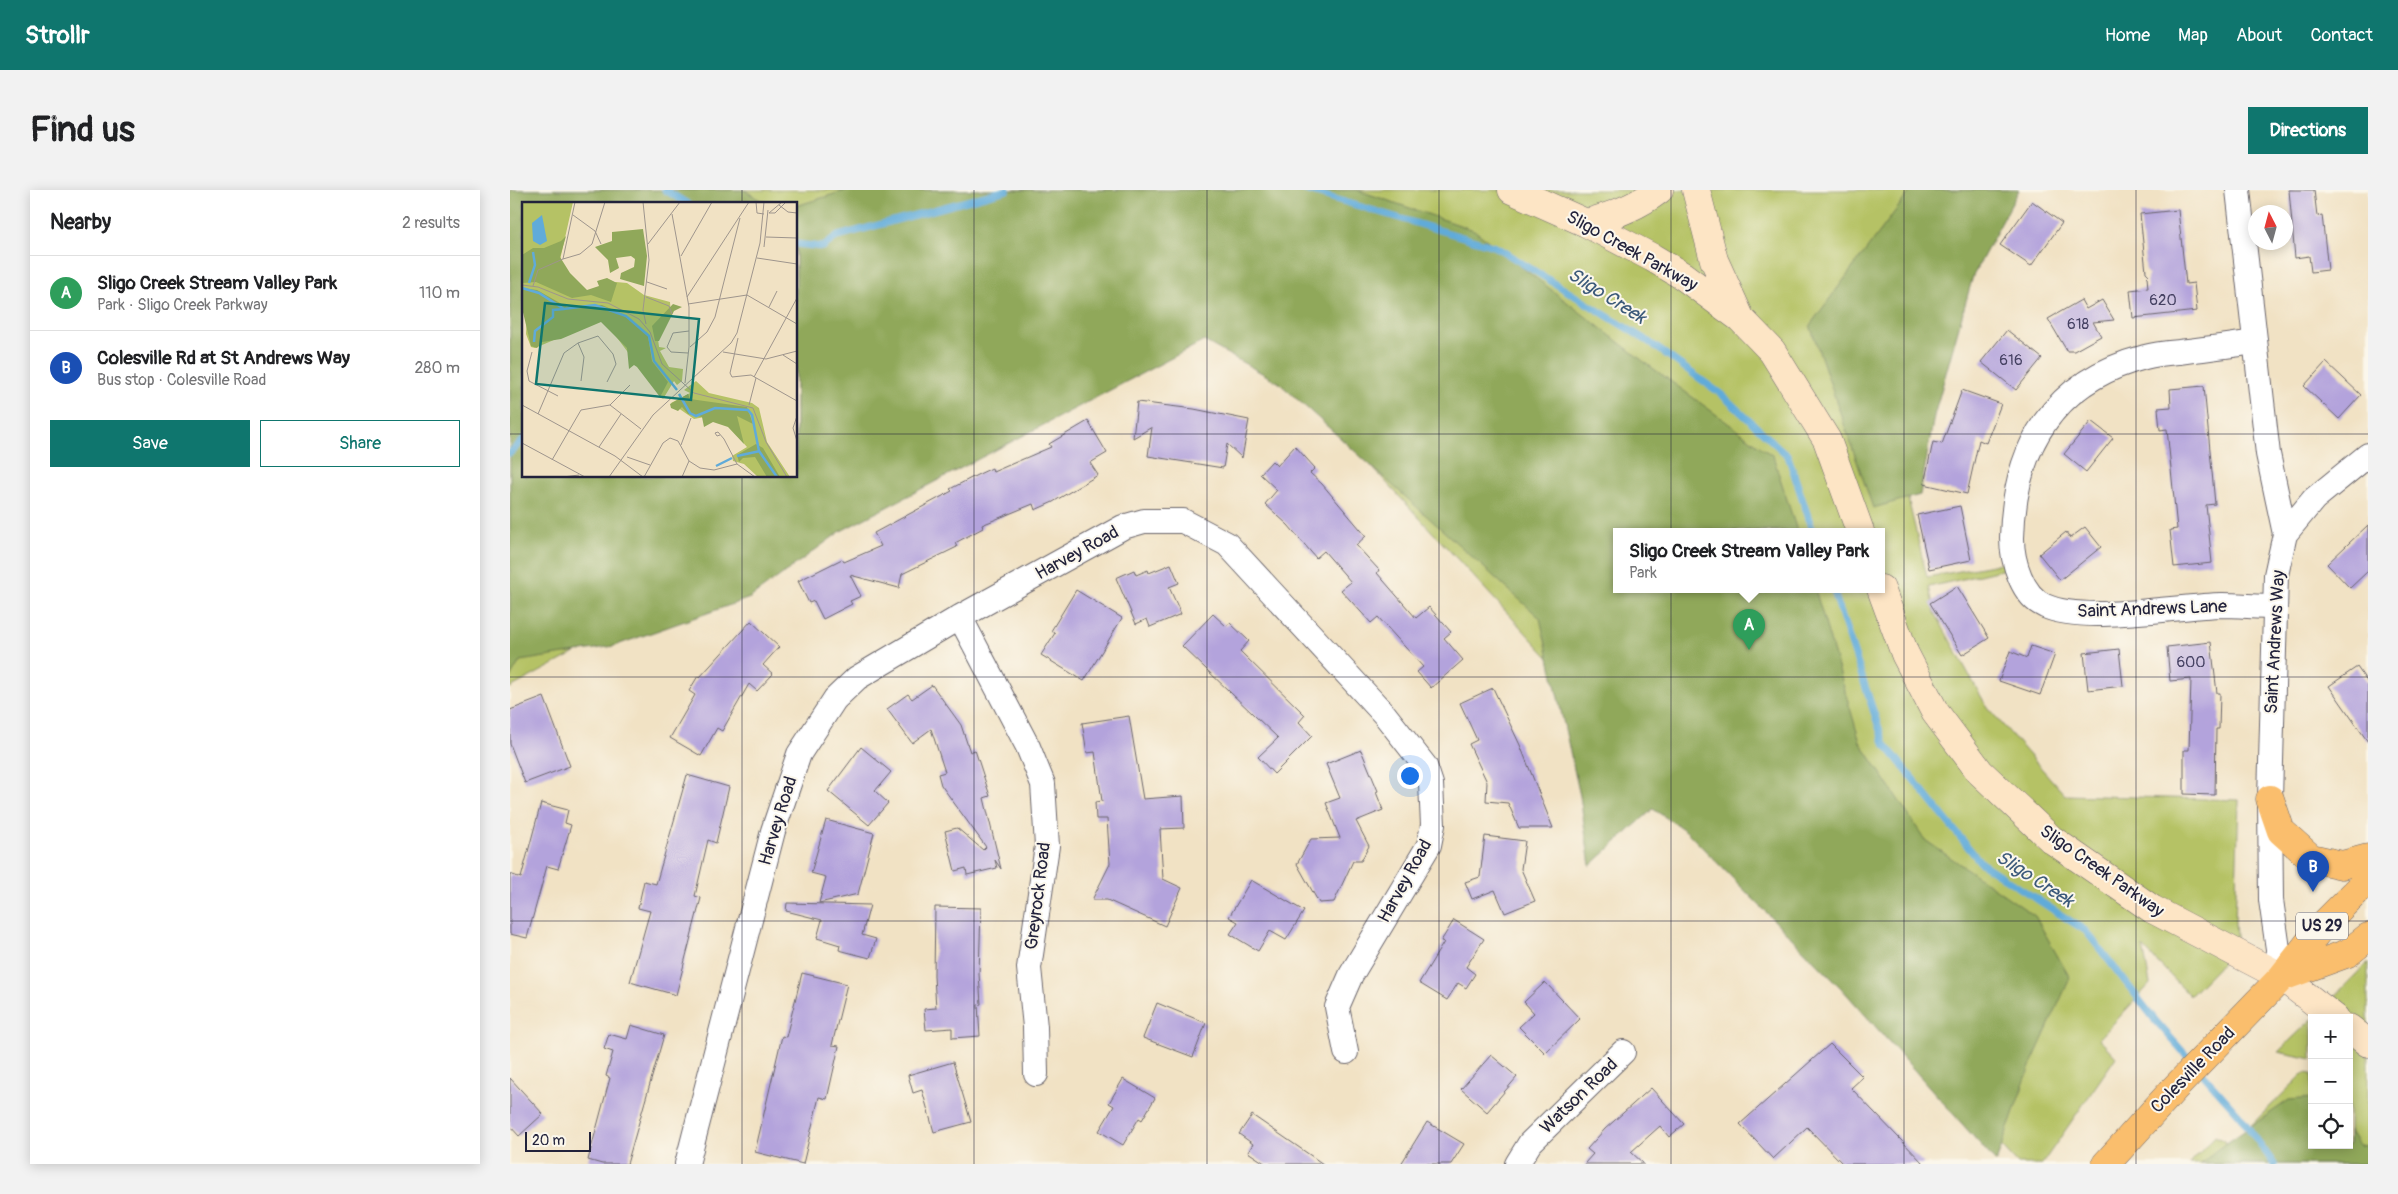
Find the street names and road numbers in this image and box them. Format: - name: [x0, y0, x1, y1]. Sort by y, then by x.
- street label: Sligo Creek Parkway: [1563, 206, 1701, 296]
- street label: Harvey Road: [1031, 521, 1123, 585]
- street label: Saint Andrews Way: [2260, 569, 2290, 715]
- street label: Saint Andrews Lane: [2077, 595, 2227, 623]
- street label: Harvey Road: [754, 774, 802, 868]
- street label: Sligo Creek Parkway: [2036, 820, 2168, 922]
- street label: Harvey Road: [1373, 835, 1437, 927]
- street label: Greyrock Road: [1020, 841, 1056, 951]
- road number: US 29: [2296, 912, 2348, 939]
- street label: Colesville Road: [2146, 1022, 2240, 1118]
- street label: Watson Road: [1535, 1053, 1623, 1139]

